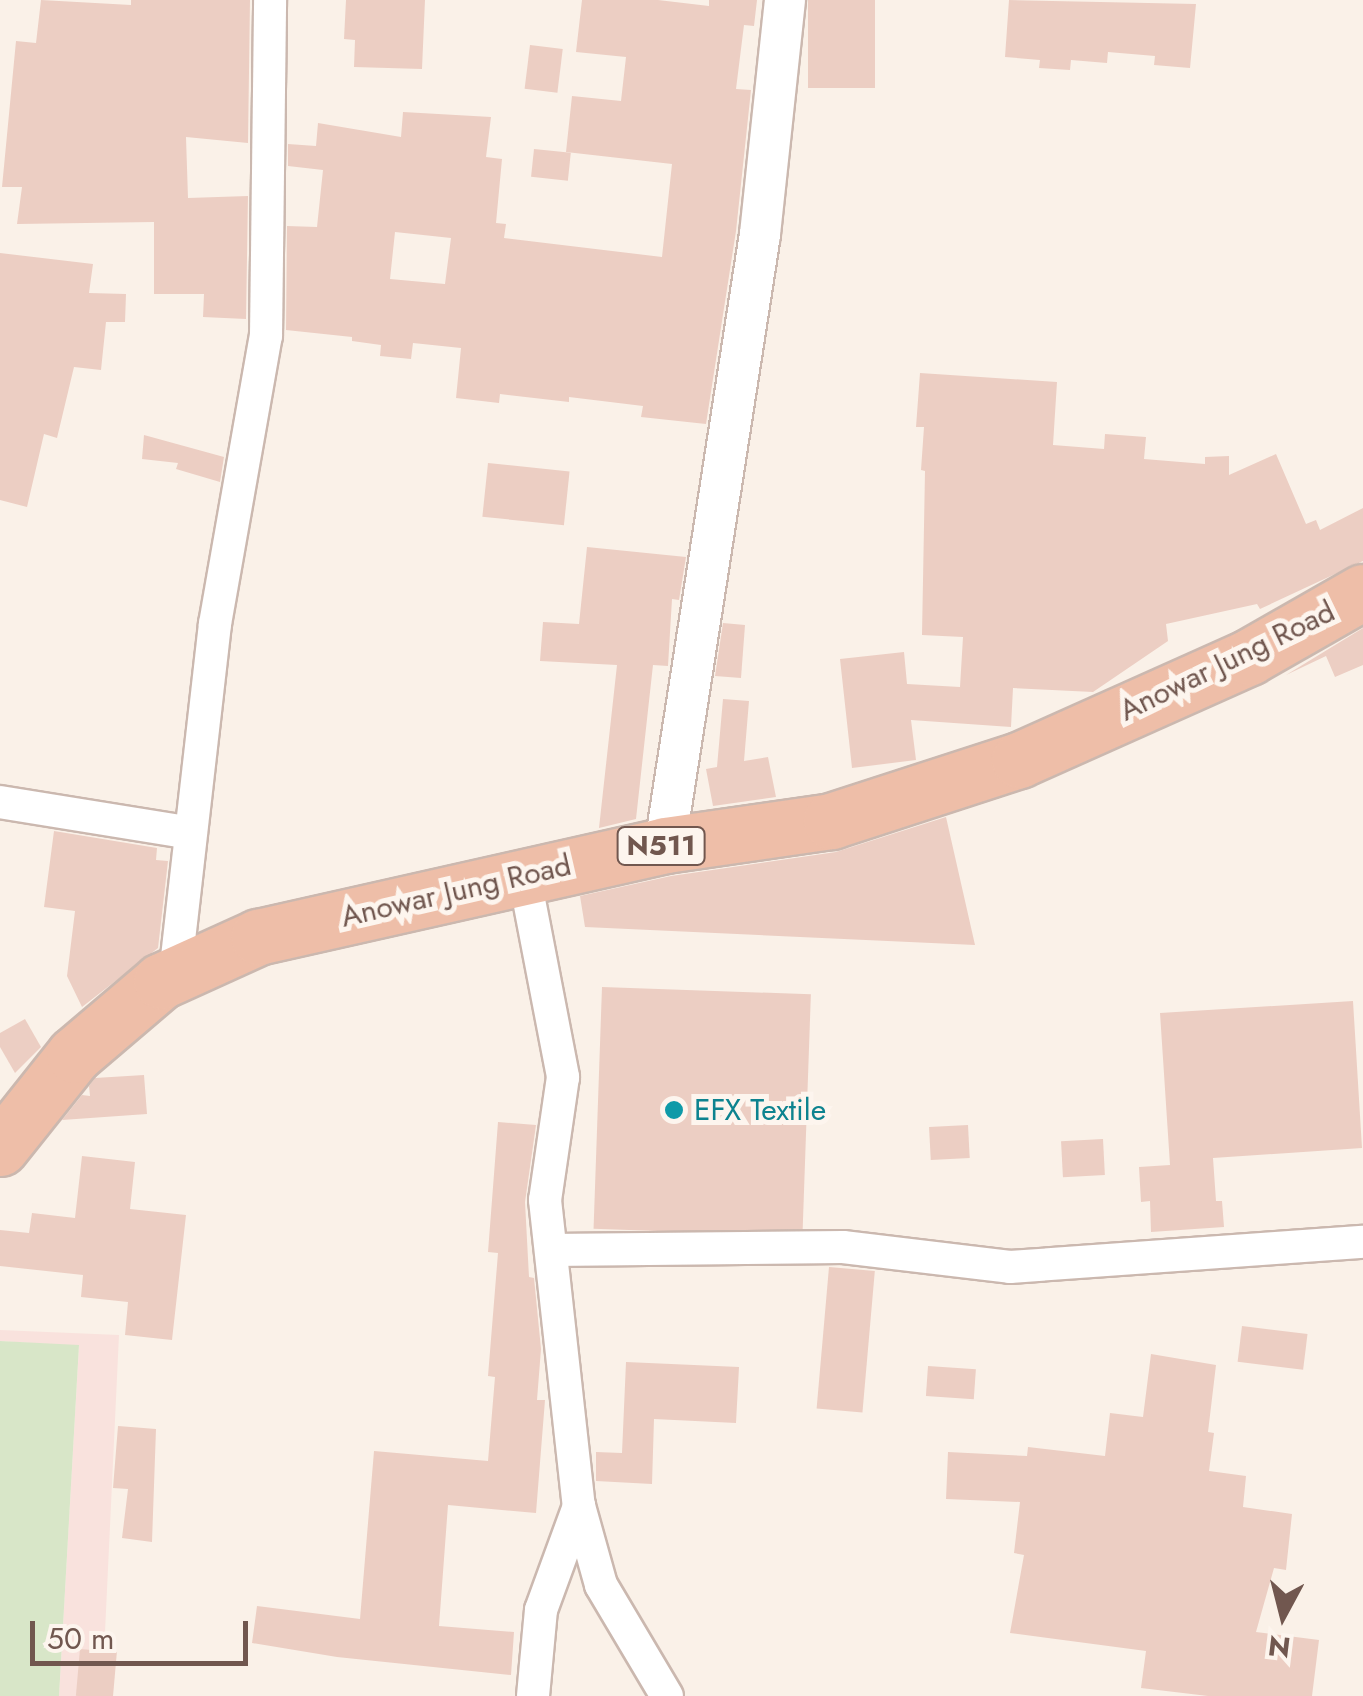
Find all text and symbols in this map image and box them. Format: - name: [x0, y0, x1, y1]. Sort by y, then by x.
- street label: Anowar Jung Road: [1113, 593, 1341, 729]
- road number: N511: [616, 823, 706, 869]
- street label: Anowar Jung Road: [337, 847, 575, 935]
- place label: EFX Textile: [694, 1092, 826, 1128]
- marker: EFX Textile: [663, 1099, 685, 1121]
- north arrow: [1233, 1566, 1333, 1666]
- scale bar: [35, 1601, 252, 1663]
- text: 50 m: [47, 1617, 114, 1660]
- text: N: [1266, 1625, 1293, 1668]

